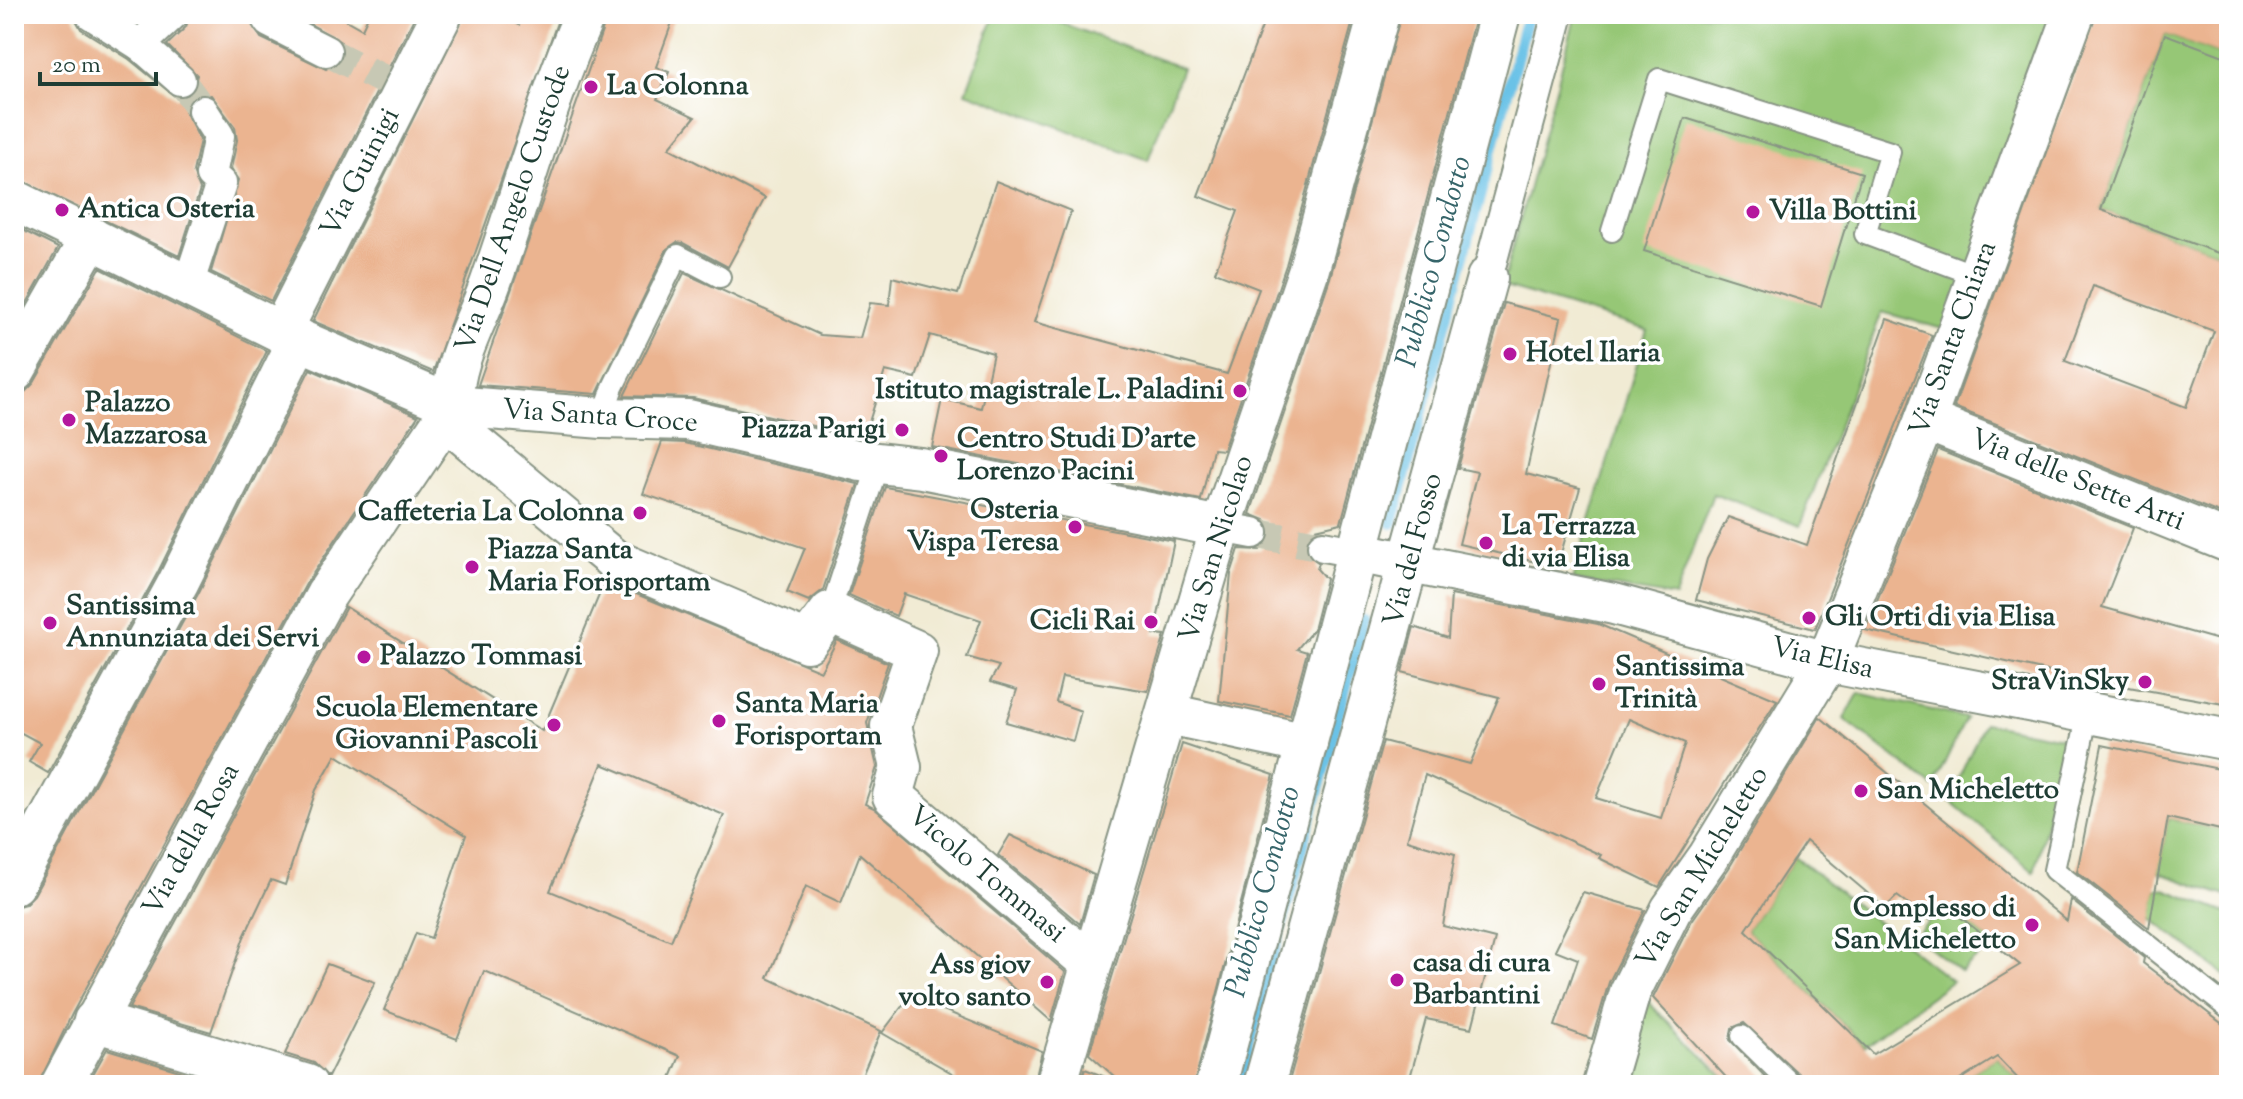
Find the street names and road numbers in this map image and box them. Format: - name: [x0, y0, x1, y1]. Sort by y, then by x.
- street label: Via Dell Angelo Custode: [446, 60, 582, 358]
- street label: Via Guinigi: [311, 101, 411, 245]
- street label: Via Santa Chiara: [1900, 236, 2008, 442]
- street label: Via Santa Croce: [501, 390, 699, 444]
- street label: Via delle Sette Arti: [1964, 420, 2190, 542]
- street label: Via San Nicolao: [1170, 451, 1264, 647]
- street label: Via del Fosso: [1374, 469, 1454, 631]
- street label: Via Elisa: [1767, 628, 1877, 690]
- street label: Via della Rosa: [133, 756, 251, 924]
- street label: Via San Micheletto: [1627, 759, 1779, 977]
- street label: Vicolo Tommasi: [898, 797, 1074, 953]

